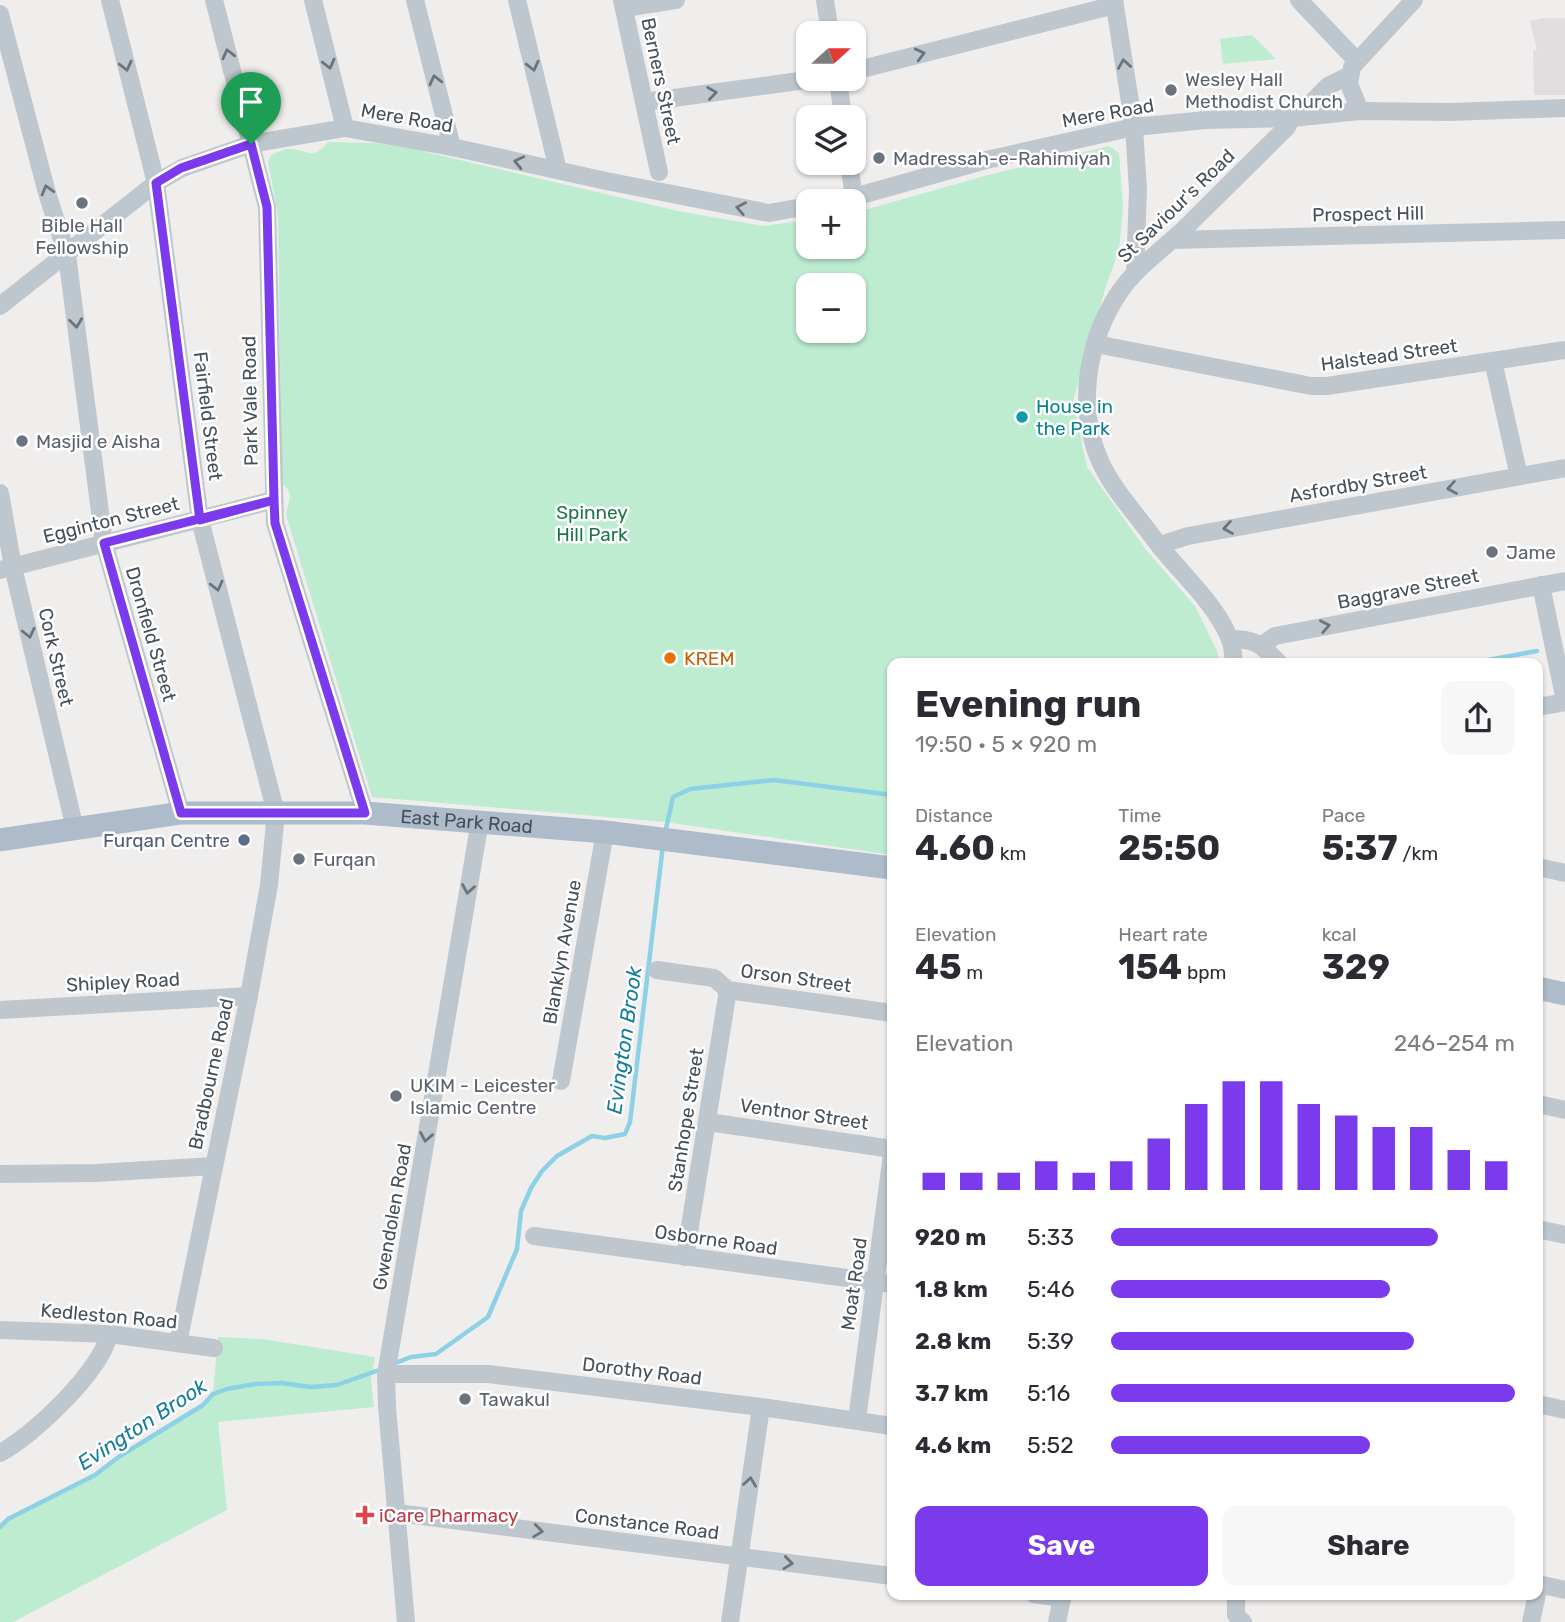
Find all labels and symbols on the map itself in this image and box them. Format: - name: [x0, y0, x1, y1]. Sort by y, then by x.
- street label: Berners Street: [636, 15, 686, 147]
- north arrow: [796, 21, 866, 91]
- one-way arrow: [222, 48, 236, 60]
- one-way arrow: [914, 48, 926, 62]
- one-way arrow: [321, 58, 335, 70]
- one-way arrow: [1117, 58, 1132, 69]
- one-way arrow: [118, 60, 132, 72]
- one-way arrow: [525, 60, 539, 72]
- place label: Wesley Hall Methodist Church: [1185, 68, 1343, 113]
- pin: [221, 72, 281, 144]
- one-way arrow: [429, 75, 443, 87]
- marker: Wesley Hall Methodist Church: [1163, 82, 1179, 98]
- one-way arrow: [706, 86, 718, 101]
- street label: Mere Road: [1060, 94, 1156, 132]
- street label: Mere Road: [359, 99, 455, 137]
- street label: St Saviour's Road: [1113, 144, 1239, 268]
- place label: Madressah-e-Rahimiyah: [893, 147, 1111, 170]
- marker: Madressah-e-Rahimiyah: [871, 150, 887, 166]
- one-way arrow: [513, 155, 525, 170]
- one-way arrow: [41, 184, 55, 196]
- marker: Bible Hall Fellowship: [74, 195, 90, 211]
- one-way arrow: [735, 201, 747, 216]
- street label: Prospect Hill: [1312, 202, 1424, 226]
- place label: Bible Hall Fellowship: [35, 214, 129, 259]
- one-way arrow: [68, 317, 83, 329]
- street label: Halstead Street: [1319, 334, 1459, 376]
- street label: Park Vale Road: [237, 336, 263, 466]
- street label: Fairfield Street: [189, 350, 227, 482]
- place label: House in the Park: [1036, 395, 1113, 440]
- marker: House in the Park: [1014, 409, 1030, 425]
- place label: Masjid e Aisha: [36, 430, 161, 453]
- marker: Masjid e Aisha: [14, 433, 30, 449]
- street label: Asfordby Street: [1287, 460, 1429, 507]
- one-way arrow: [1446, 480, 1458, 495]
- street label: Egginton Street: [41, 492, 182, 548]
- park label: Spinney Hill Park: [556, 501, 628, 546]
- one-way arrow: [1222, 520, 1234, 535]
- place label: Jame: [1506, 541, 1556, 564]
- marker: Jame: [1484, 544, 1500, 560]
- street label: Dronfield Street: [121, 564, 181, 705]
- street label: Baggrave Street: [1335, 564, 1481, 614]
- one-way arrow: [209, 580, 223, 592]
- street label: Cork Street: [34, 606, 79, 709]
- one-way arrow: [1319, 619, 1331, 634]
- one-way arrow: [20, 627, 35, 639]
- place label: KREM: [684, 647, 734, 670]
- marker: KREM: [662, 650, 678, 666]
- street label: East Park Road: [400, 804, 534, 838]
- place label: Furqan Centre: [103, 829, 230, 852]
- marker: Furqan Centre: [236, 832, 252, 848]
- place label: Furqan: [313, 848, 376, 871]
- marker: Furqan: [291, 851, 307, 867]
- street label: Blanklyn Avenue: [538, 878, 586, 1026]
- one-way arrow: [462, 883, 477, 895]
- street label: Orson Street: [739, 959, 854, 997]
- water label: Evington Brook: [601, 963, 647, 1116]
- street label: Shipley Road: [66, 968, 180, 996]
- street label: Bradbourne Road: [184, 996, 238, 1152]
- street label: Stanhope Street: [663, 1046, 709, 1194]
- place label: UKIM - Leicester Islamic Centre: [410, 1074, 556, 1119]
- marker: UKIM - Leicester Islamic Centre: [388, 1088, 404, 1104]
- street label: Ventnor Street: [738, 1094, 870, 1134]
- one-way arrow: [419, 1131, 434, 1143]
- street label: Gwendolen Road: [368, 1142, 416, 1292]
- street label: Osborne Road: [653, 1220, 779, 1260]
- street label: Moat Road: [836, 1236, 872, 1332]
- street label: Kedleston Road: [40, 1299, 178, 1333]
- street label: Dorothy Road: [581, 1352, 703, 1390]
- water label: Evington Brook: [73, 1372, 212, 1475]
- place label: Tawakul: [479, 1388, 550, 1411]
- marker: Tawakul: [457, 1391, 473, 1407]
- one-way arrow: [742, 1476, 757, 1488]
- place label: iCare Pharmacy: [379, 1504, 519, 1527]
- street label: Constance Road: [574, 1504, 720, 1544]
- marker: iCare Pharmacy: [357, 1507, 373, 1523]
- one-way arrow: [532, 1524, 543, 1539]
- one-way arrow: [782, 1556, 793, 1571]

